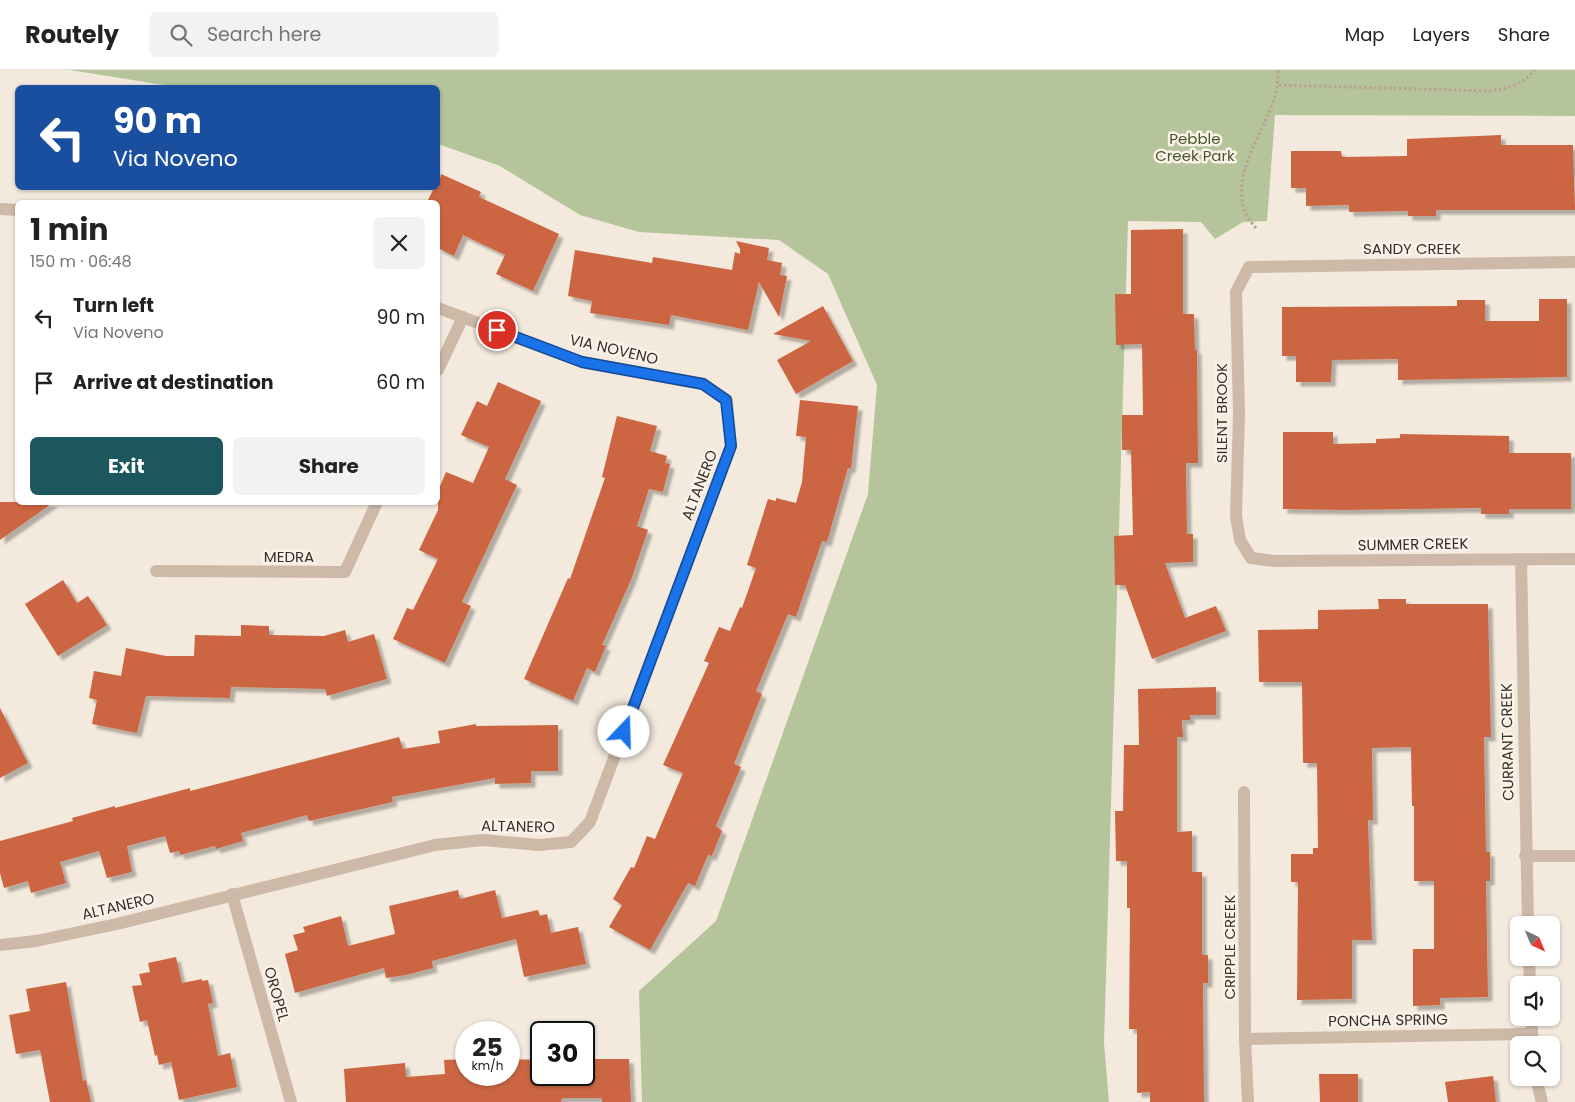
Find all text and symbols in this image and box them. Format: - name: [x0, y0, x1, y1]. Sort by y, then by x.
- search box: [149, 12, 499, 57]
- text: Routely: [25, 18, 119, 51]
- icon: search: [167, 21, 195, 49]
- text: Search here: [207, 21, 321, 48]
- text: Map: [1345, 22, 1385, 47]
- text: Layers: [1413, 22, 1470, 47]
- text: Share: [1498, 22, 1550, 47]
- text: 90 m: [113, 96, 202, 145]
- icon: left: [30, 105, 95, 170]
- park label: Pebble Creek Park: [1155, 128, 1235, 166]
- text: Via Noveno: [113, 143, 238, 174]
- text: 1 min: [30, 208, 108, 251]
- button: close: [373, 217, 425, 269]
- street label: SANDY CREEK: [1363, 238, 1461, 259]
- text: 150 m · 06:48: [30, 250, 132, 273]
- text: Turn left: [73, 292, 154, 319]
- icon: left: [30, 304, 58, 332]
- text: 90 m: [376, 304, 425, 331]
- pin: [476, 309, 518, 351]
- icon: arrive: [483, 316, 511, 344]
- text: Via Noveno: [73, 321, 164, 344]
- street label: VIA NOVENO: [568, 329, 661, 369]
- street label: SILENT BROOK: [1211, 363, 1232, 463]
- icon: arrive: [30, 369, 58, 397]
- text: Arrive at destination: [73, 369, 274, 396]
- text: 60 m: [376, 369, 425, 396]
- button: Exit: [30, 437, 223, 495]
- button: Share: [233, 437, 425, 495]
- street label: ALTANERO: [676, 447, 722, 523]
- street label: SUMMER CREEK: [1357, 533, 1469, 555]
- street label: MEDRA: [264, 546, 314, 567]
- street label: CURRANT CREEK: [1495, 683, 1519, 801]
- position arrow: [597, 705, 649, 757]
- street label: ALTANERO: [481, 815, 555, 837]
- street label: ALTANERO: [80, 887, 157, 925]
- street label: CRIPPLE CREEK: [1219, 894, 1240, 1000]
- north arrow: [1510, 916, 1560, 966]
- map controls: [1510, 916, 1560, 1086]
- street label: OROPEL: [259, 964, 295, 1024]
- button: sound: [1510, 976, 1560, 1026]
- street label: PONCHA SPRING: [1328, 1008, 1448, 1032]
- speed limit sign: 30: [530, 1021, 595, 1086]
- text: 25: [472, 1030, 503, 1065]
- button: search: [1510, 1036, 1560, 1086]
- text: km/h: [472, 1057, 503, 1074]

